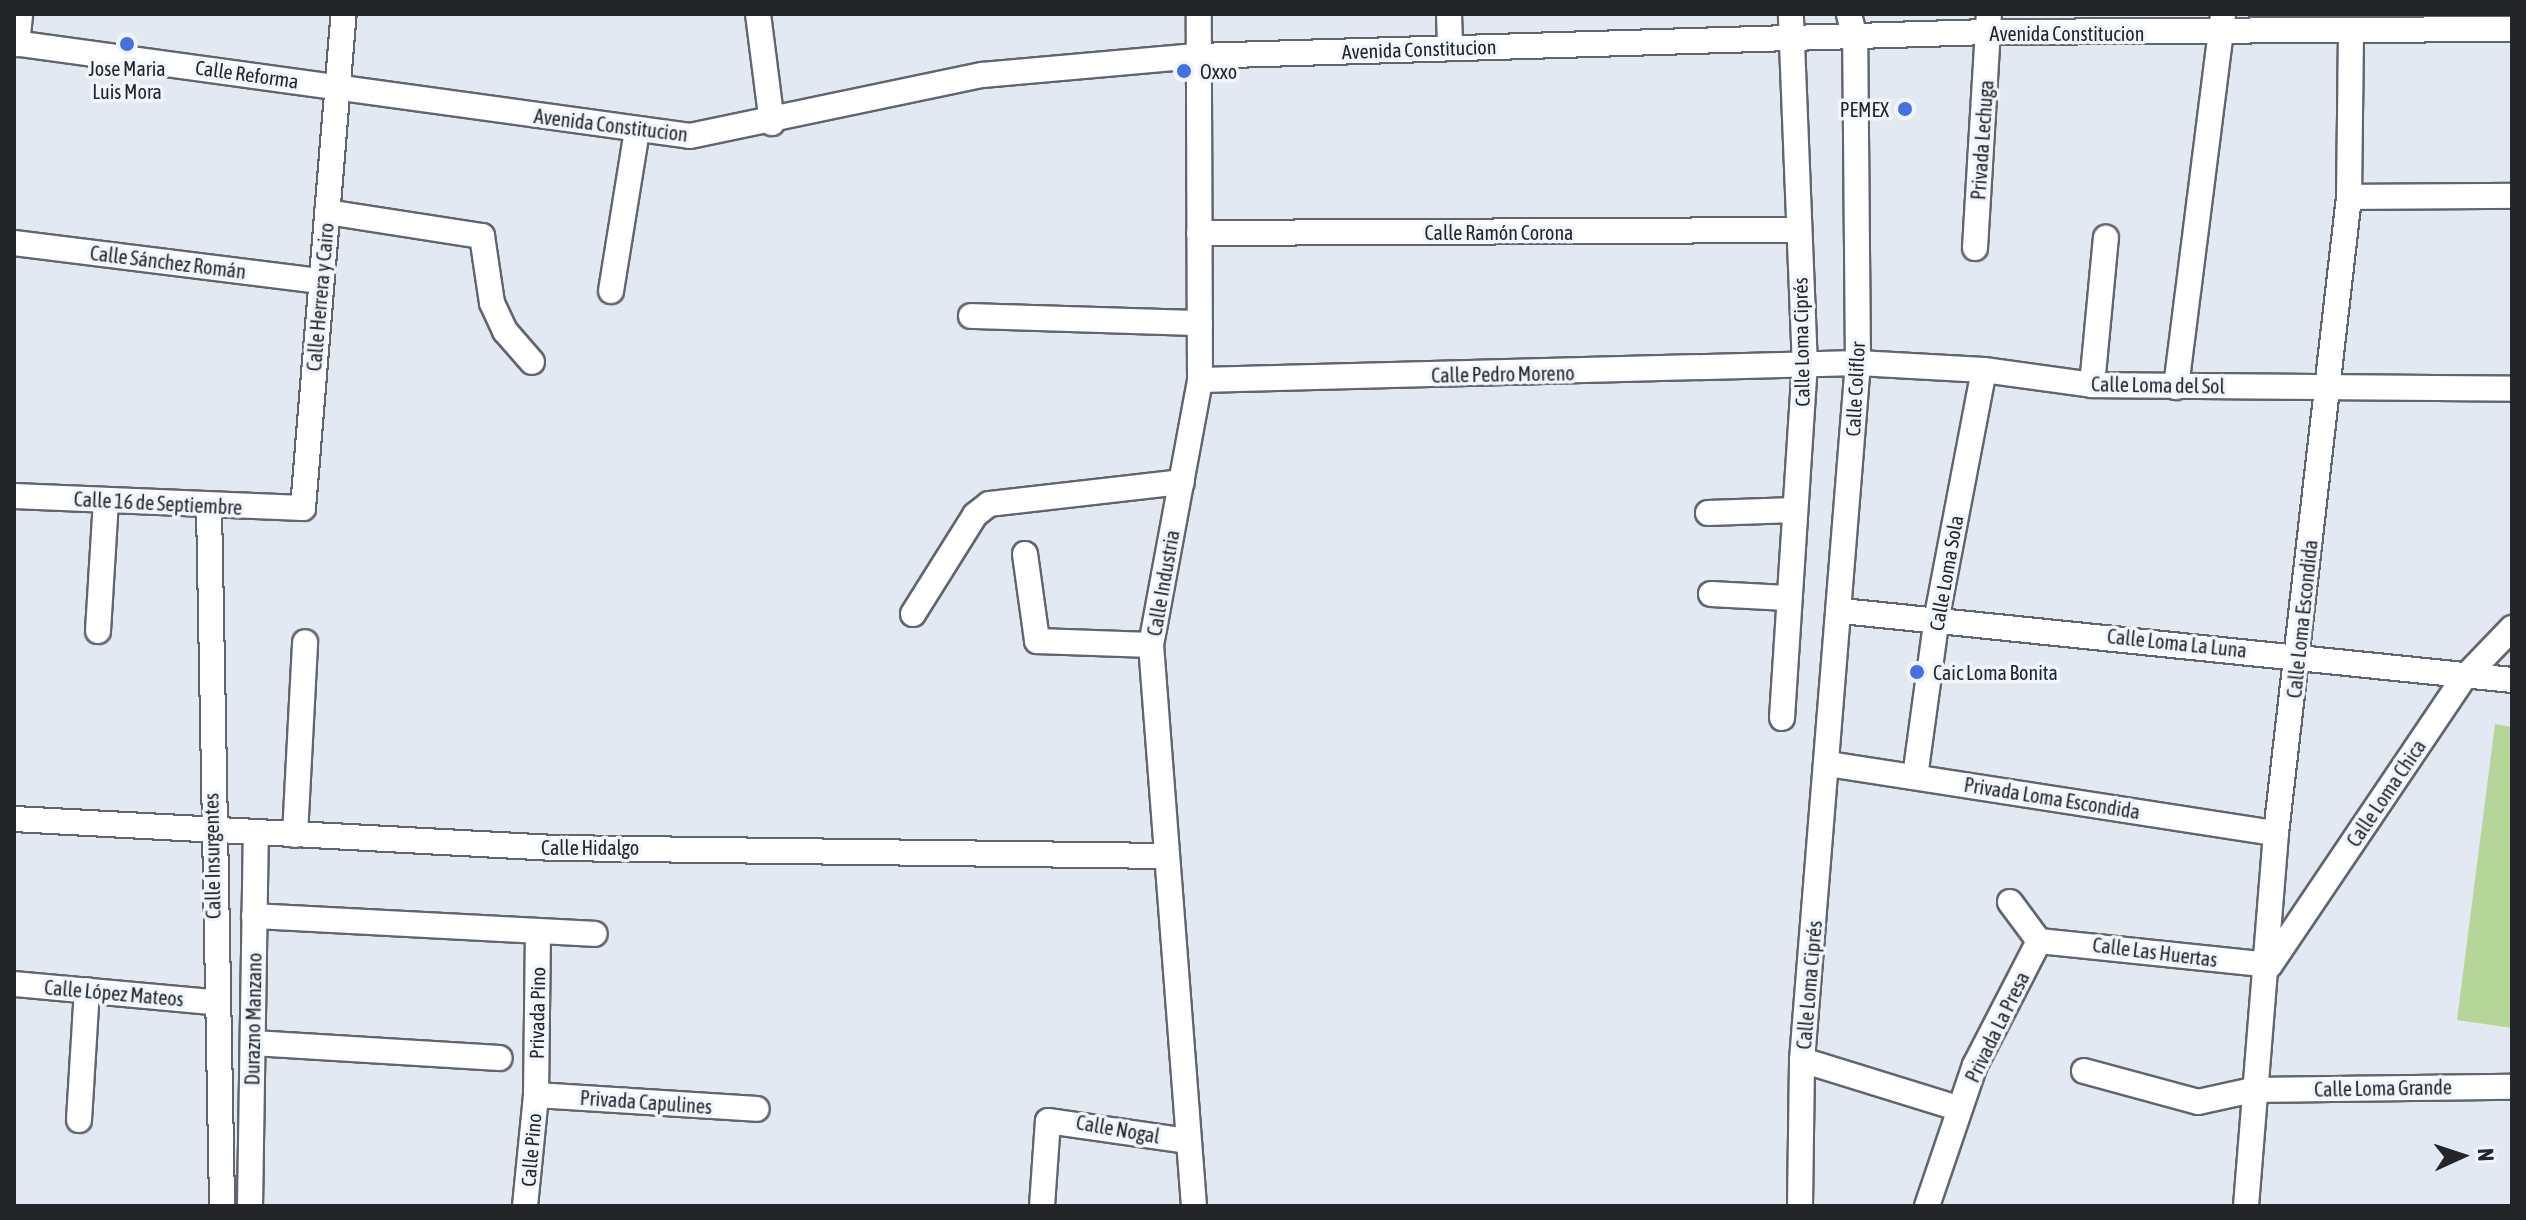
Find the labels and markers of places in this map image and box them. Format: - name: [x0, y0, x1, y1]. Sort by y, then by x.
- marker: Jose Maria Luis Mora: [118, 35, 136, 53]
- place label: Jose Maria Luis Mora: [88, 56, 166, 103]
- place label: Oxxo: [1200, 59, 1237, 83]
- marker: Oxxo: [1175, 62, 1193, 80]
- place label: PEMEX: [1840, 97, 1889, 121]
- marker: PEMEX: [1896, 100, 1914, 118]
- place label: Caic Loma Bonita: [1933, 660, 2058, 684]
- marker: Caic Loma Bonita: [1908, 663, 1926, 681]

